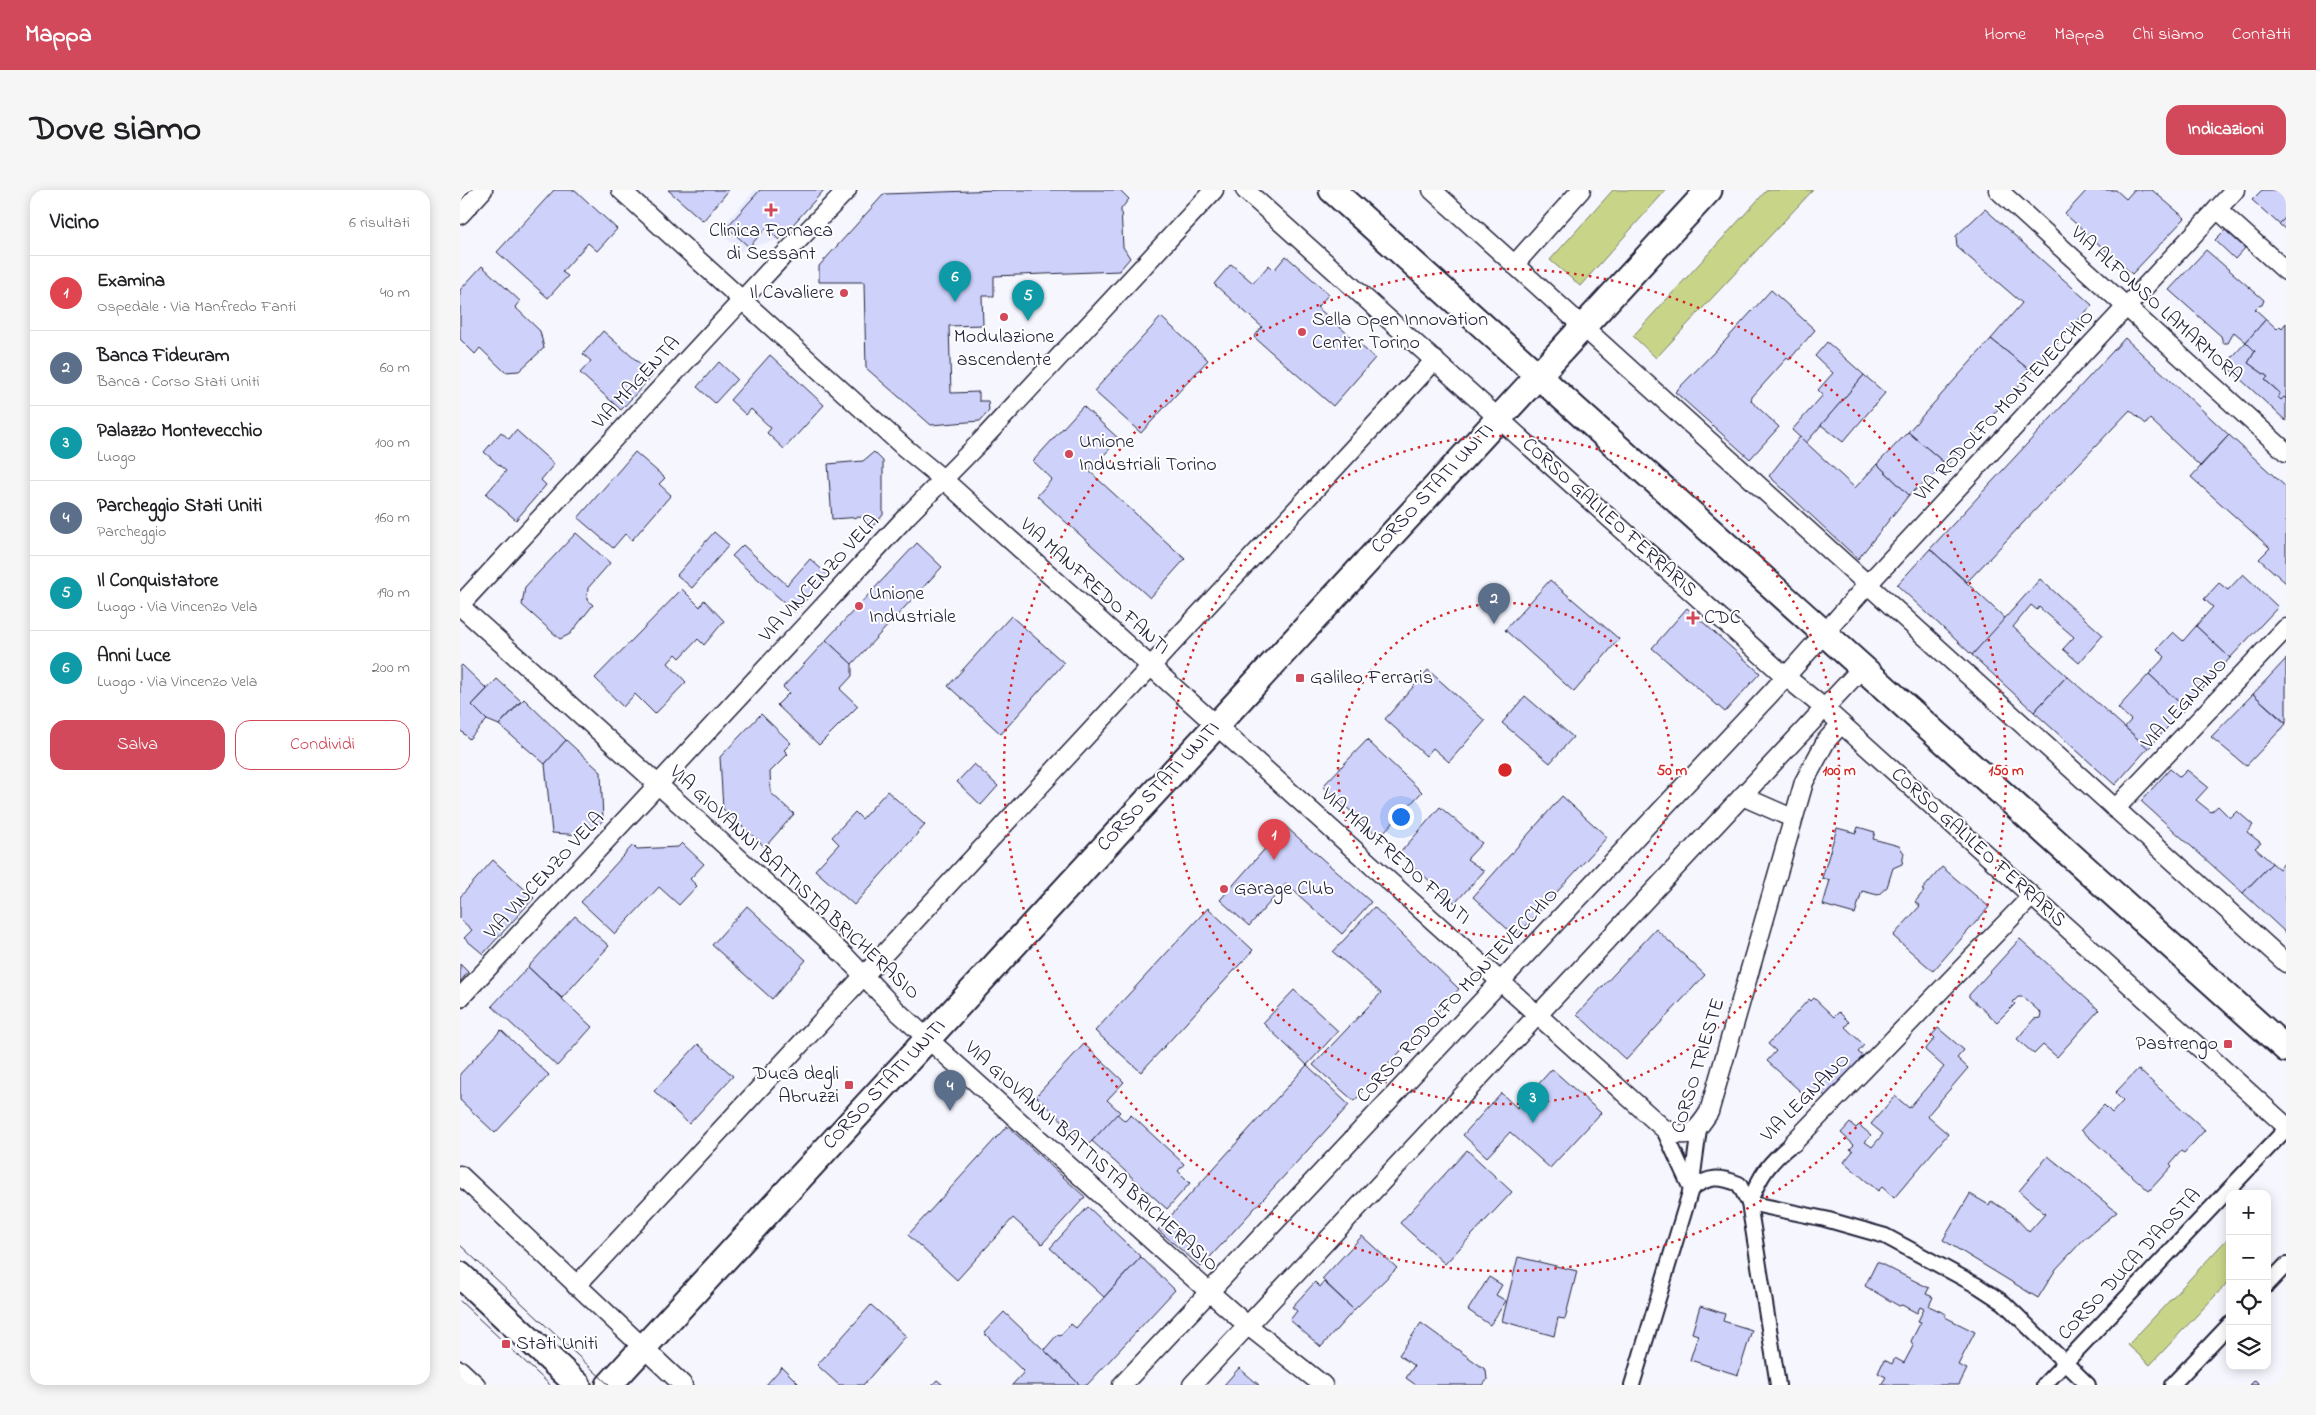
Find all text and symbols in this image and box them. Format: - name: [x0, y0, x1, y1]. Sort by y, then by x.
- text: Mappa: [25, 18, 92, 53]
- text: Home: [1984, 22, 2026, 48]
- text: Mappa: [2054, 22, 2104, 48]
- text: Chi siamo: [2132, 22, 2204, 48]
- text: Contatti: [2232, 22, 2291, 48]
- text: Dove siamo: [30, 105, 201, 156]
- button: Indicazioni: [2166, 105, 2286, 155]
- marker: Clinica Fornaca di Sessant: [764, 203, 778, 217]
- text: Vicino: [50, 208, 99, 238]
- text: 6 risultati: [349, 211, 410, 235]
- place label: Clinica Fornaca di Sessant: [709, 217, 833, 269]
- street label: VIA ALFONSO LAMARMORA: [2063, 219, 2248, 390]
- pin: 6: [939, 261, 971, 302]
- text: Examina: [97, 268, 165, 295]
- place label: Il Cavaliere: [750, 279, 834, 308]
- pin: 5: [1012, 280, 1044, 321]
- text: 1: [63, 281, 69, 305]
- text: 40 m: [380, 281, 410, 305]
- marker: Il Cavaliere: [838, 287, 850, 299]
- text: Ospedale · Via Manfredo Fanti: [97, 295, 296, 319]
- street label: VIA RODOLFO MONTEVECCHIO: [1908, 304, 2102, 509]
- place label: Sella Open Innovation Center Torino: [1312, 306, 1488, 358]
- marker: Modulazione ascendente: [998, 311, 1010, 323]
- place label: Modulazione ascendente: [954, 323, 1054, 375]
- marker: Sella Open Innovation Center Torino: [1296, 326, 1308, 338]
- street label: VIA MAGENTA: [586, 330, 688, 437]
- text: Banca Fideuram: [97, 343, 230, 370]
- text: 2: [62, 356, 70, 380]
- text: 60 m: [380, 356, 410, 380]
- text: Banca · Corso Stati Uniti: [97, 370, 260, 394]
- street label: CORSO STATI UNITI: [1365, 417, 1501, 561]
- text: Palazzo Montevecchio: [97, 418, 262, 445]
- place label: Unione Industriali Torino: [1079, 428, 1217, 480]
- text: 3: [63, 431, 69, 455]
- text: 100 m: [375, 431, 410, 455]
- street label: CORSO GALILEO FERRARIS: [1515, 431, 1703, 605]
- text: Luogo: [97, 445, 136, 469]
- marker: Unione Industriali Torino: [1063, 448, 1075, 460]
- text: Parcheggio Stati Uniti: [97, 493, 262, 520]
- text: 4: [63, 506, 69, 530]
- text: 160 m: [375, 506, 410, 530]
- street label: VIA VINCENZO VELA: [752, 509, 887, 650]
- street label: VIA MANFREDO FANTI: [1012, 511, 1176, 662]
- text: Parcheggio: [97, 520, 166, 544]
- text: Il Conquistatore: [97, 568, 218, 595]
- place label: Unione Industriale: [869, 580, 956, 632]
- text: 5: [61, 581, 71, 605]
- text: 190 m: [377, 581, 410, 605]
- pin: 2: [1478, 583, 1510, 624]
- text: Luogo · Via Vincenzo Vela: [97, 595, 257, 619]
- marker: Unione Industriale: [853, 600, 865, 612]
- place label: CDC: [1704, 604, 1741, 633]
- marker: CDC: [1686, 611, 1700, 625]
- text: Anni Luce: [97, 643, 170, 670]
- street label: VIA LEGNANO: [2134, 652, 2235, 757]
- text: 6: [62, 656, 70, 680]
- text: 200 m: [372, 656, 410, 680]
- place label: Galileo Ferraris: [1310, 664, 1433, 693]
- text: Luogo · Via Vincenzo Vela: [97, 670, 257, 694]
- marker: Galileo Ferraris: [1294, 672, 1306, 684]
- street label: CORSO STATI UNITI: [1091, 715, 1227, 859]
- button: Salva: [50, 720, 225, 770]
- button: Condividi: [235, 720, 410, 770]
- street label: VIA GIOVANNI BATTISTA BRICHERASIO: [662, 758, 926, 1007]
- text: 50 m: [1657, 760, 1688, 782]
- text: 100 m: [1822, 760, 1856, 782]
- text: 150 m: [1988, 760, 2024, 782]
- centre of rings: [1496, 761, 1514, 779]
- street label: CORSO GALILEO FERRARIS: [1884, 761, 2072, 935]
- street label: VIA MANFREDO FANTI: [1313, 781, 1477, 932]
- your location: [1388, 804, 1414, 830]
- street label: VIA VINCENZO VELA: [477, 806, 612, 947]
- pin: 1: [1258, 819, 1290, 860]
- place label: Garage Club: [1234, 875, 1334, 905]
- street label: CORSO RODOLFO MONTEVECCHIO: [1350, 882, 1566, 1110]
- marker: Garage Club: [1218, 883, 1230, 895]
- street label: CORSO TRIESTE: [1665, 995, 1733, 1137]
- street label: CORSO STATI UNITI: [817, 1013, 953, 1157]
- place label: Pastrengo: [2136, 1030, 2218, 1060]
- street label: VIA GIOVANNI BATTISTA BRICHERASIO: [957, 1034, 1225, 1279]
- marker: Pastrengo: [2222, 1038, 2234, 1050]
- street label: VIA LEGNANO: [1754, 1047, 1857, 1150]
- place label: Duca degli Abruzzi: [752, 1060, 839, 1112]
- pin: 4: [934, 1070, 966, 1111]
- marker: Duca degli Abruzzi: [843, 1079, 855, 1091]
- pin: 3: [1517, 1082, 1549, 1123]
- street label: CORSO DUCA D'AOSTA: [2052, 1182, 2208, 1348]
- map controls: [2226, 1190, 2271, 1370]
- button: +: [2226, 1190, 2271, 1235]
- button: −: [2226, 1235, 2271, 1280]
- button: locate: [2226, 1280, 2271, 1325]
- button: layers: [2226, 1325, 2271, 1370]
- place label: Stati Uniti: [516, 1330, 598, 1359]
- marker: Stati Uniti: [500, 1338, 512, 1350]

